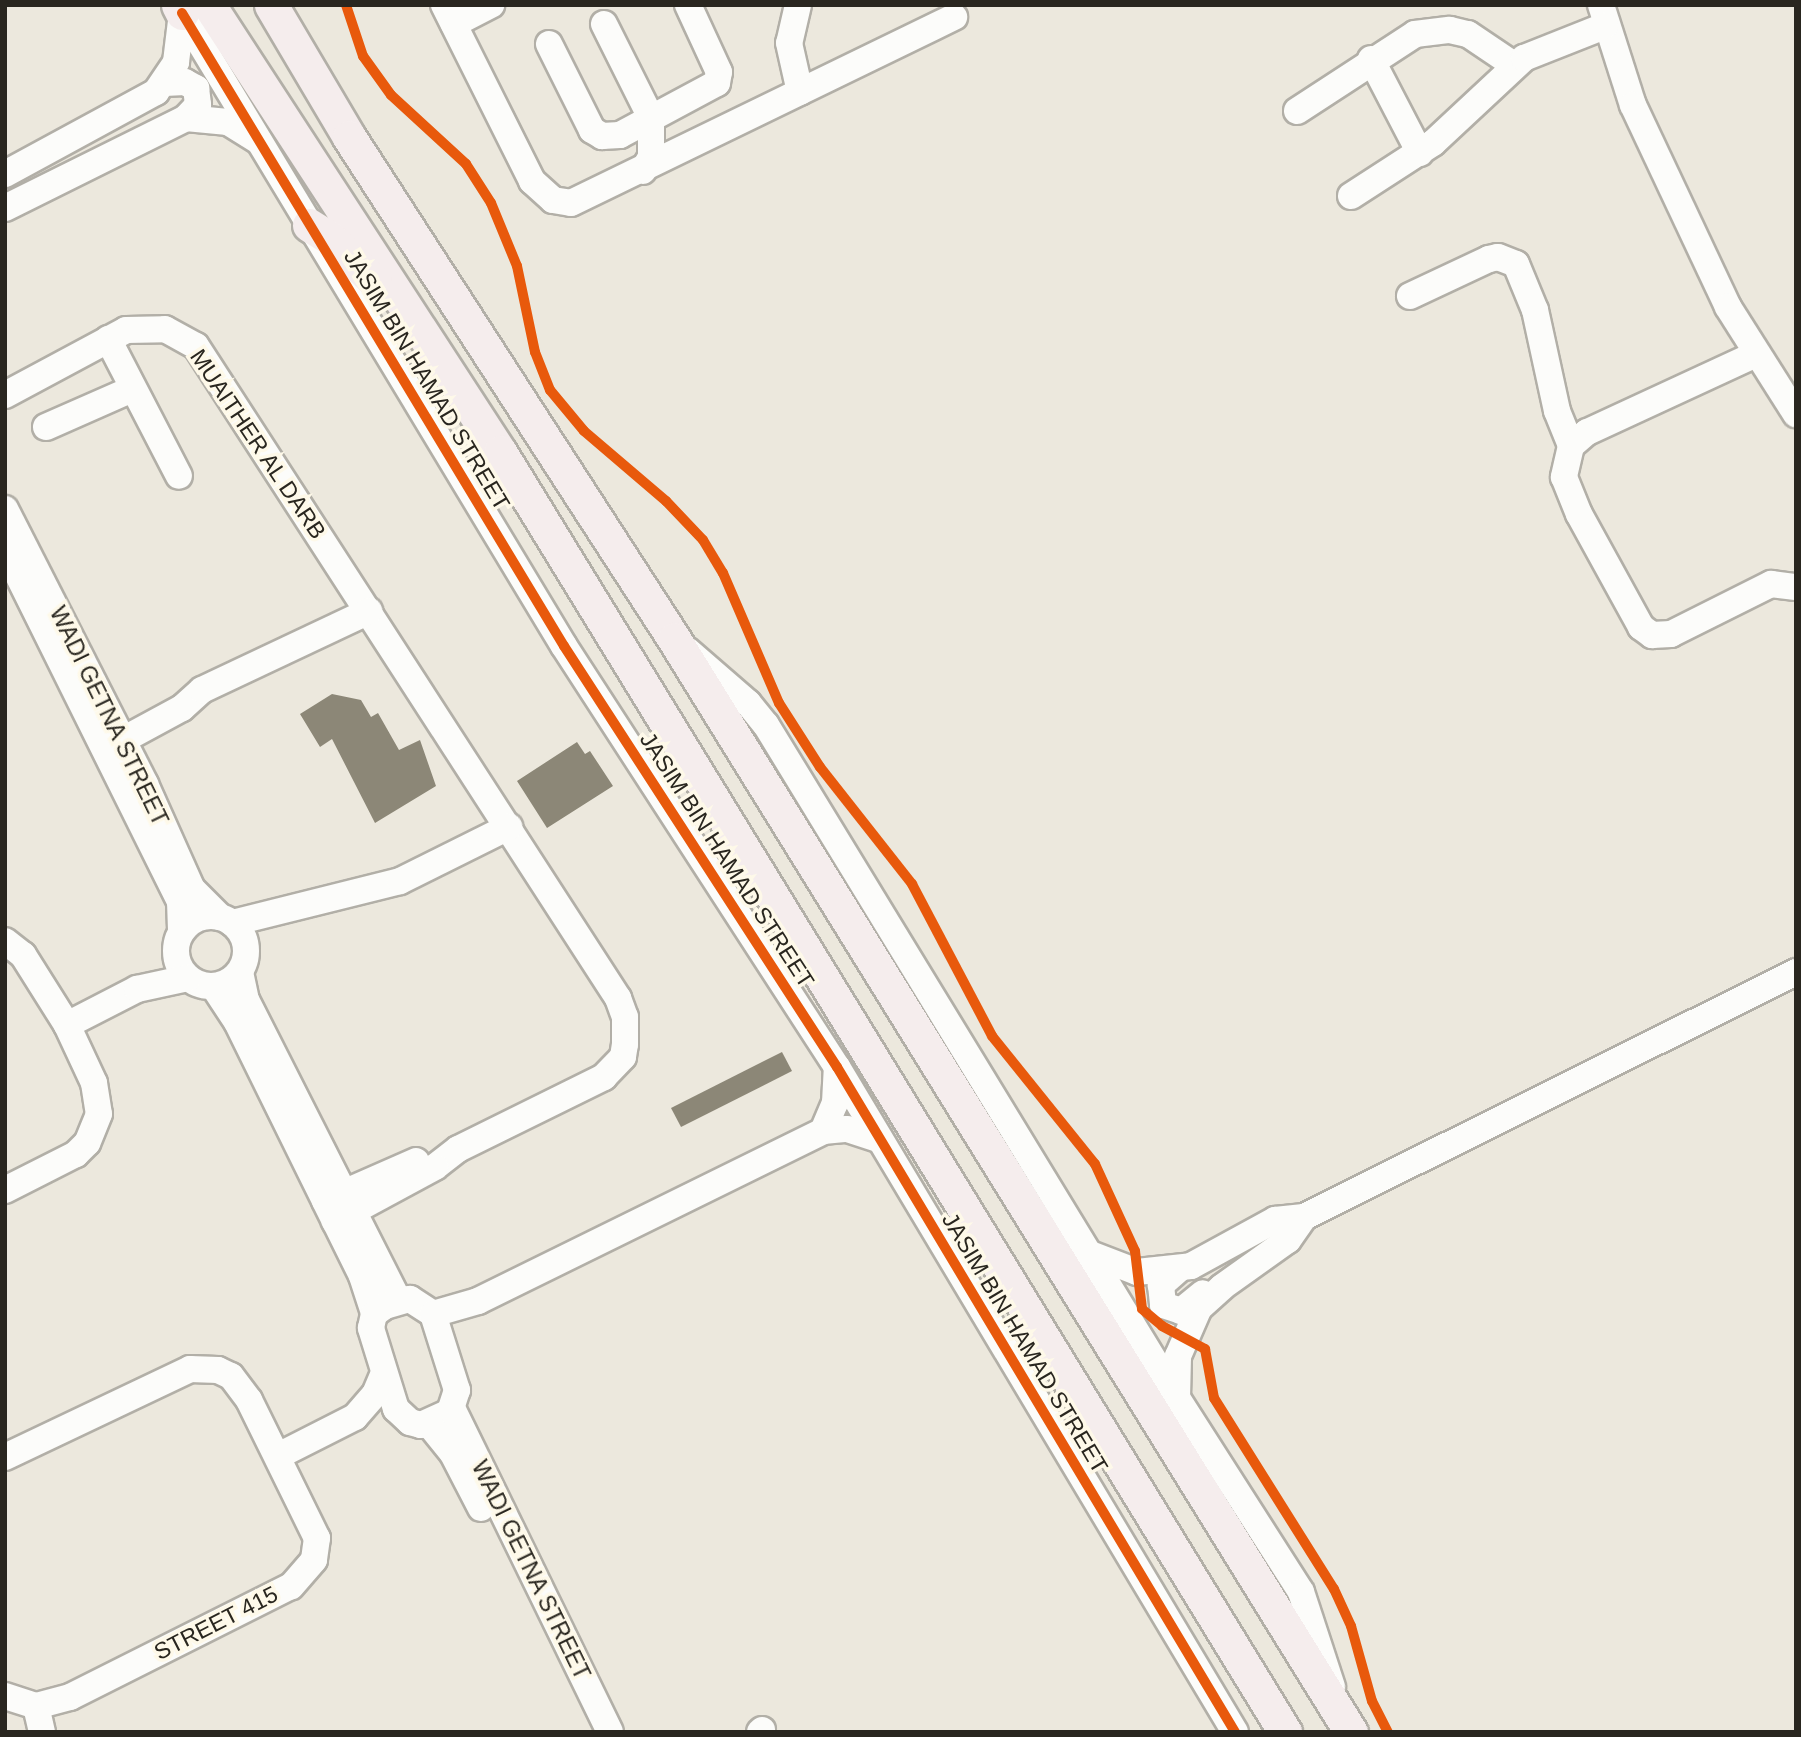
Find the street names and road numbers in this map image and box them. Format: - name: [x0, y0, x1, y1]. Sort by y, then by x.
- street label: JASIM BIN HAMAD STREET: [338, 245, 516, 515]
- street label: MUAITHER AL DARB: [184, 343, 332, 545]
- street label: WADI GETNA STREET: [44, 601, 174, 831]
- street label: JASIM BIN HAMAD STREET: [634, 727, 820, 993]
- street label: JASIM BIN HAMAD STREET: [936, 1208, 1114, 1478]
- street label: WADI GETNA STREET: [466, 1455, 596, 1685]
- street label: STREET 415: [149, 1580, 283, 1666]

